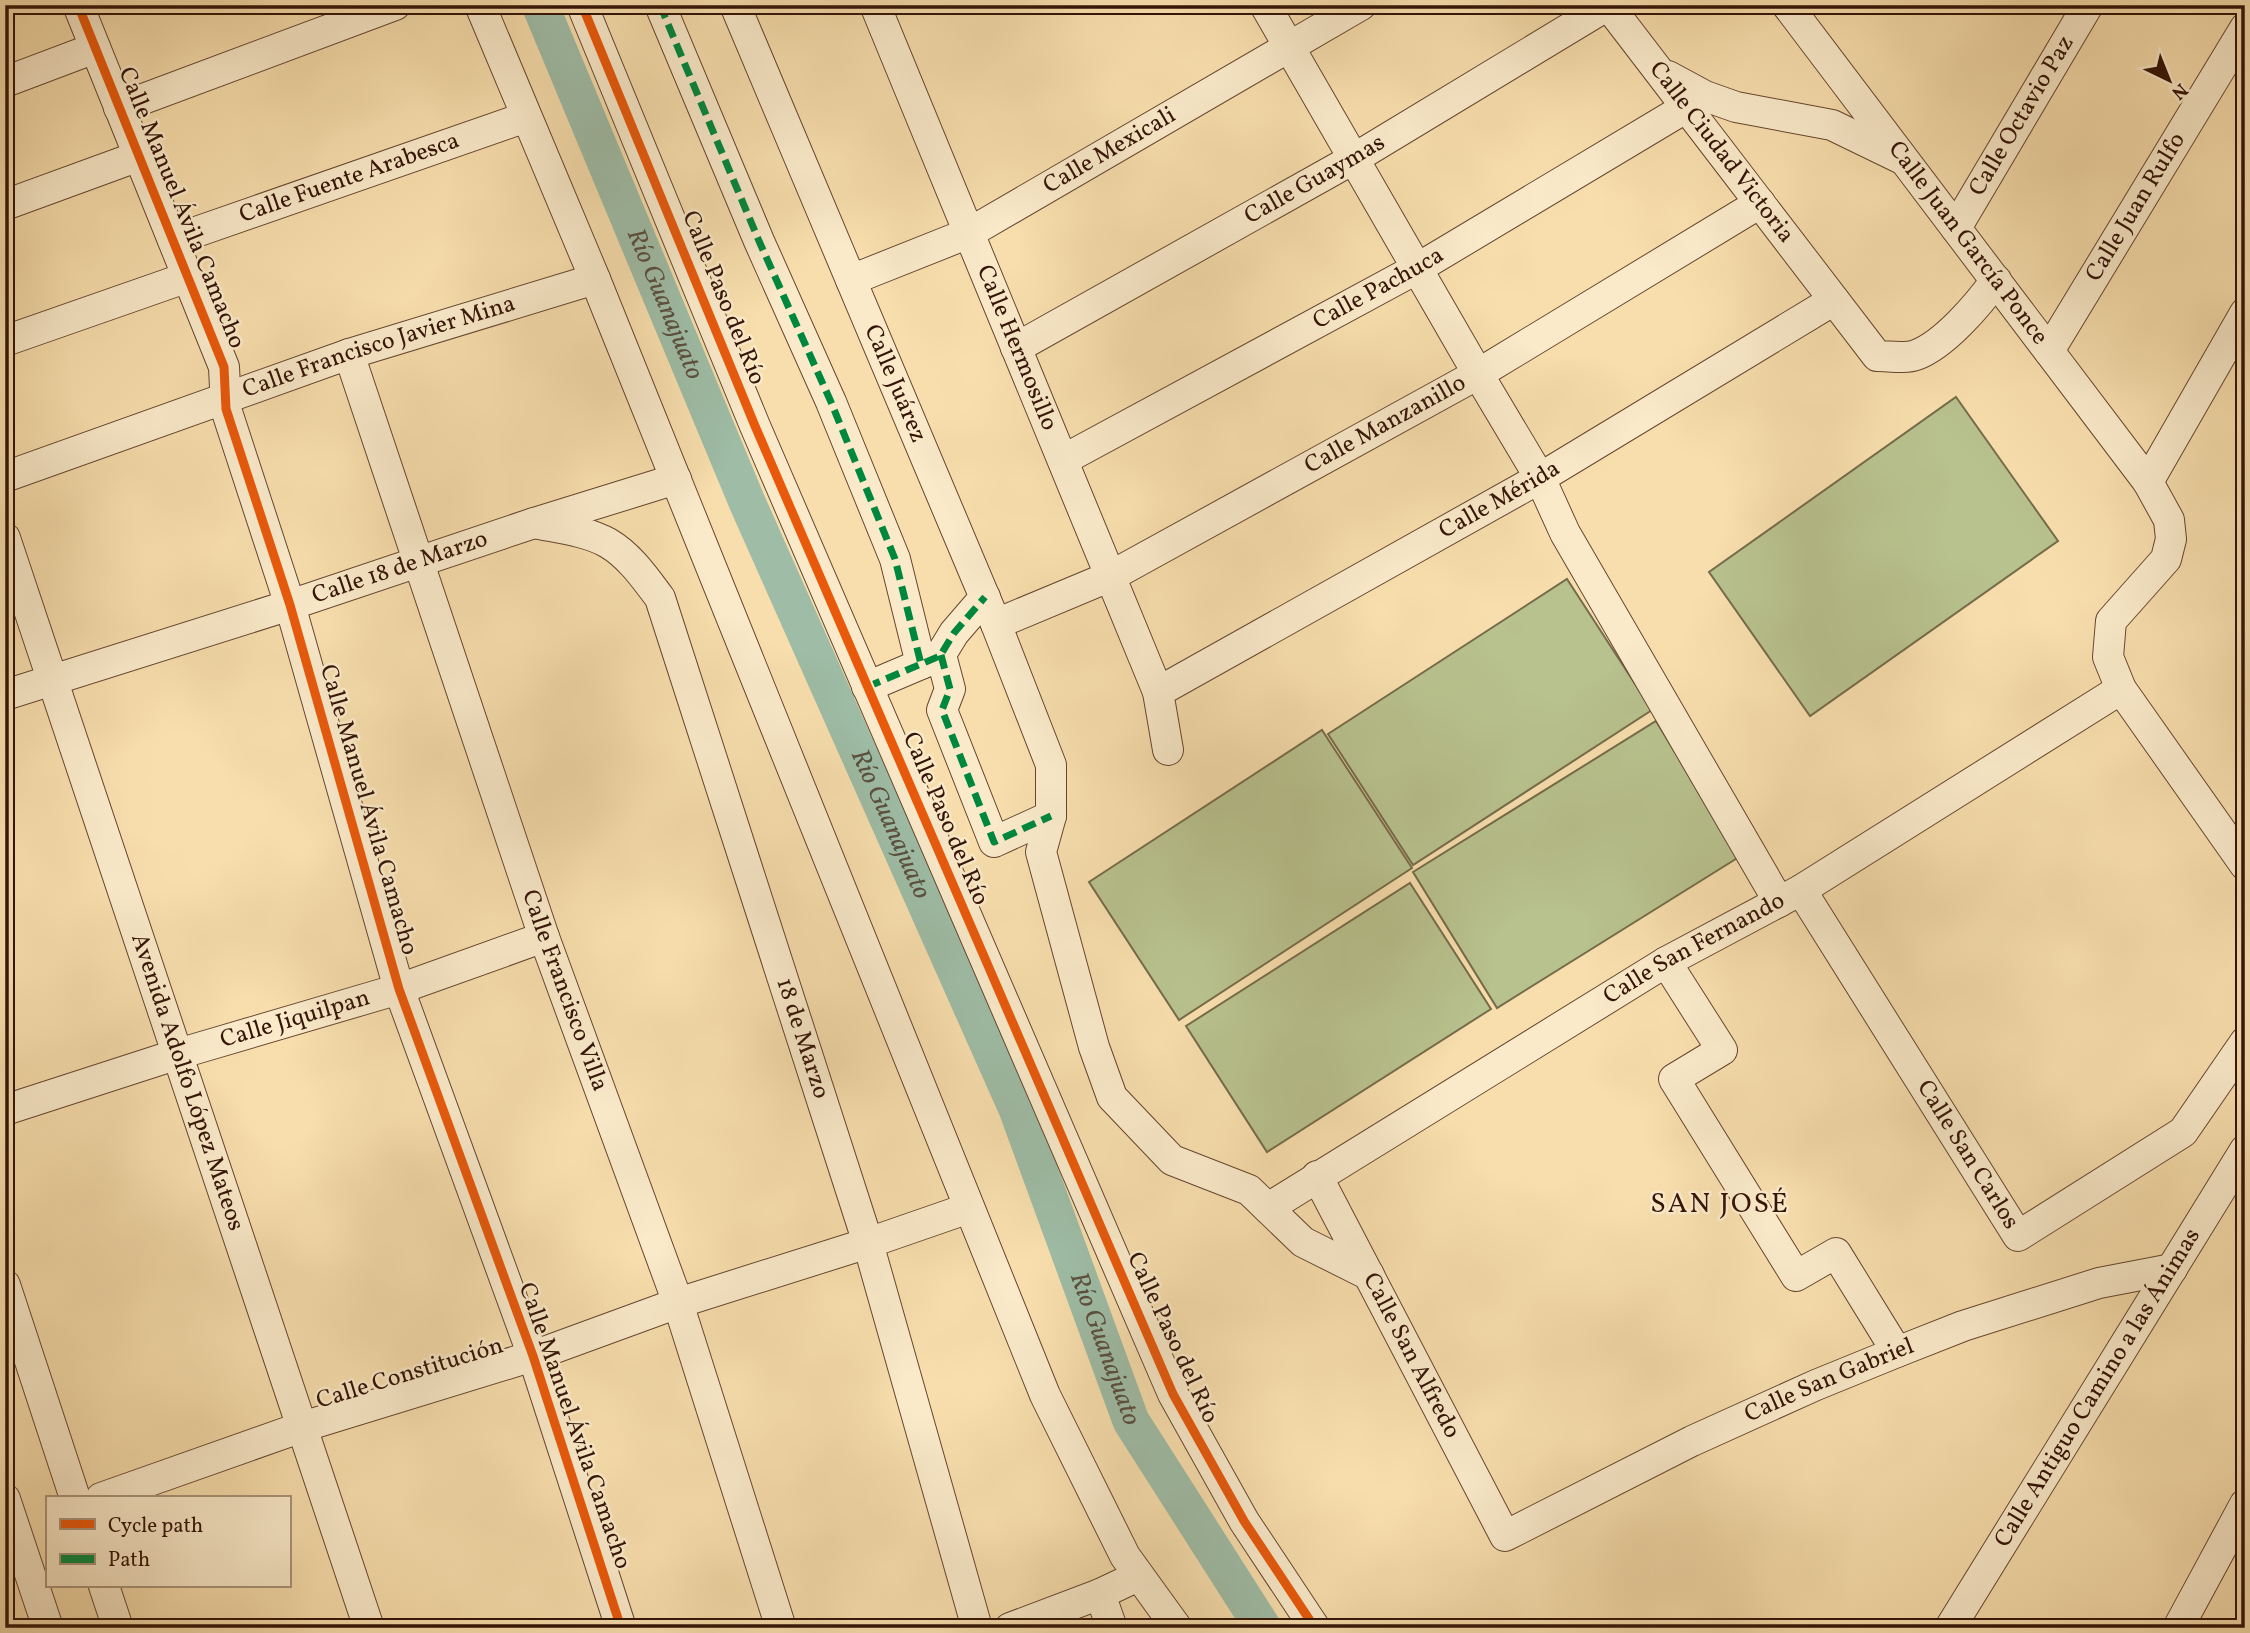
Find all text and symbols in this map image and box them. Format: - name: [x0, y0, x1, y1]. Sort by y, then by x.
- street label: Calle Octavio Paz: [1961, 29, 2083, 203]
- north arrow: [2134, 46, 2204, 116]
- street label: Calle Ciudad Victoria: [1640, 54, 1802, 251]
- street label: Calle Manuel Ávila Camacho: [109, 62, 253, 354]
- text: N: [2165, 77, 2193, 105]
- street label: Calle Mexicali: [1037, 99, 1183, 203]
- street label: Calle Fuente Arabesca: [235, 124, 464, 233]
- street label: Calle Guaymas: [1238, 126, 1392, 234]
- street label: Calle Juan Rulfo: [2078, 126, 2195, 288]
- street label: Calle Juan García Ponce: [1879, 134, 2056, 352]
- street label: Calle Paso del Río: [673, 206, 773, 390]
- water label: Río Guanajuato: [617, 223, 712, 385]
- street label: Calle Pachuca: [1307, 239, 1451, 339]
- street label: Calle Hermosillo: [967, 260, 1066, 436]
- street label: Calle Francisco Javier Mina: [238, 287, 520, 408]
- street label: Calle Juárez: [855, 319, 935, 448]
- street label: Calle Manzanillo: [1299, 367, 1472, 483]
- street label: Calle Mérida: [1433, 452, 1567, 548]
- street label: Calle 18 de Marzo: [308, 523, 492, 613]
- street label: Calle Manuel Ávila Camacho: [310, 661, 426, 959]
- street label: Calle Paso del Río: [893, 727, 997, 911]
- water label: Río Guanajuato: [841, 744, 939, 905]
- street label: Calle Francisco Villa: [512, 885, 616, 1096]
- street label: Calle San Fernando: [1597, 885, 1791, 1014]
- street label: Avenida Adolfo López Mateos: [121, 929, 252, 1236]
- street label: 18 de Marzo: [767, 974, 837, 1103]
- street label: Calle Jiquilpan: [216, 981, 374, 1058]
- street label: Calle San Carlos: [1908, 1074, 2027, 1236]
- district label: SAN JOSÉ: [1650, 1185, 1790, 1224]
- street label: Calle Antiguo Camino a las Ánimas: [1987, 1222, 2210, 1554]
- street label: Calle Paso del Río: [1117, 1247, 1227, 1429]
- water label: Río Guanajuato: [1060, 1267, 1149, 1430]
- street label: Calle San Alfredo: [1354, 1267, 1468, 1445]
- street label: Calle Manuel Ávila Camacho: [509, 1278, 639, 1574]
- street label: Calle Constitución: [312, 1329, 508, 1419]
- street label: Calle San Gabriel: [1739, 1330, 1919, 1432]
- legend: [46, 1496, 290, 1588]
- text: Cycle path: [108, 1512, 203, 1541]
- text: Path: [108, 1546, 150, 1575]

